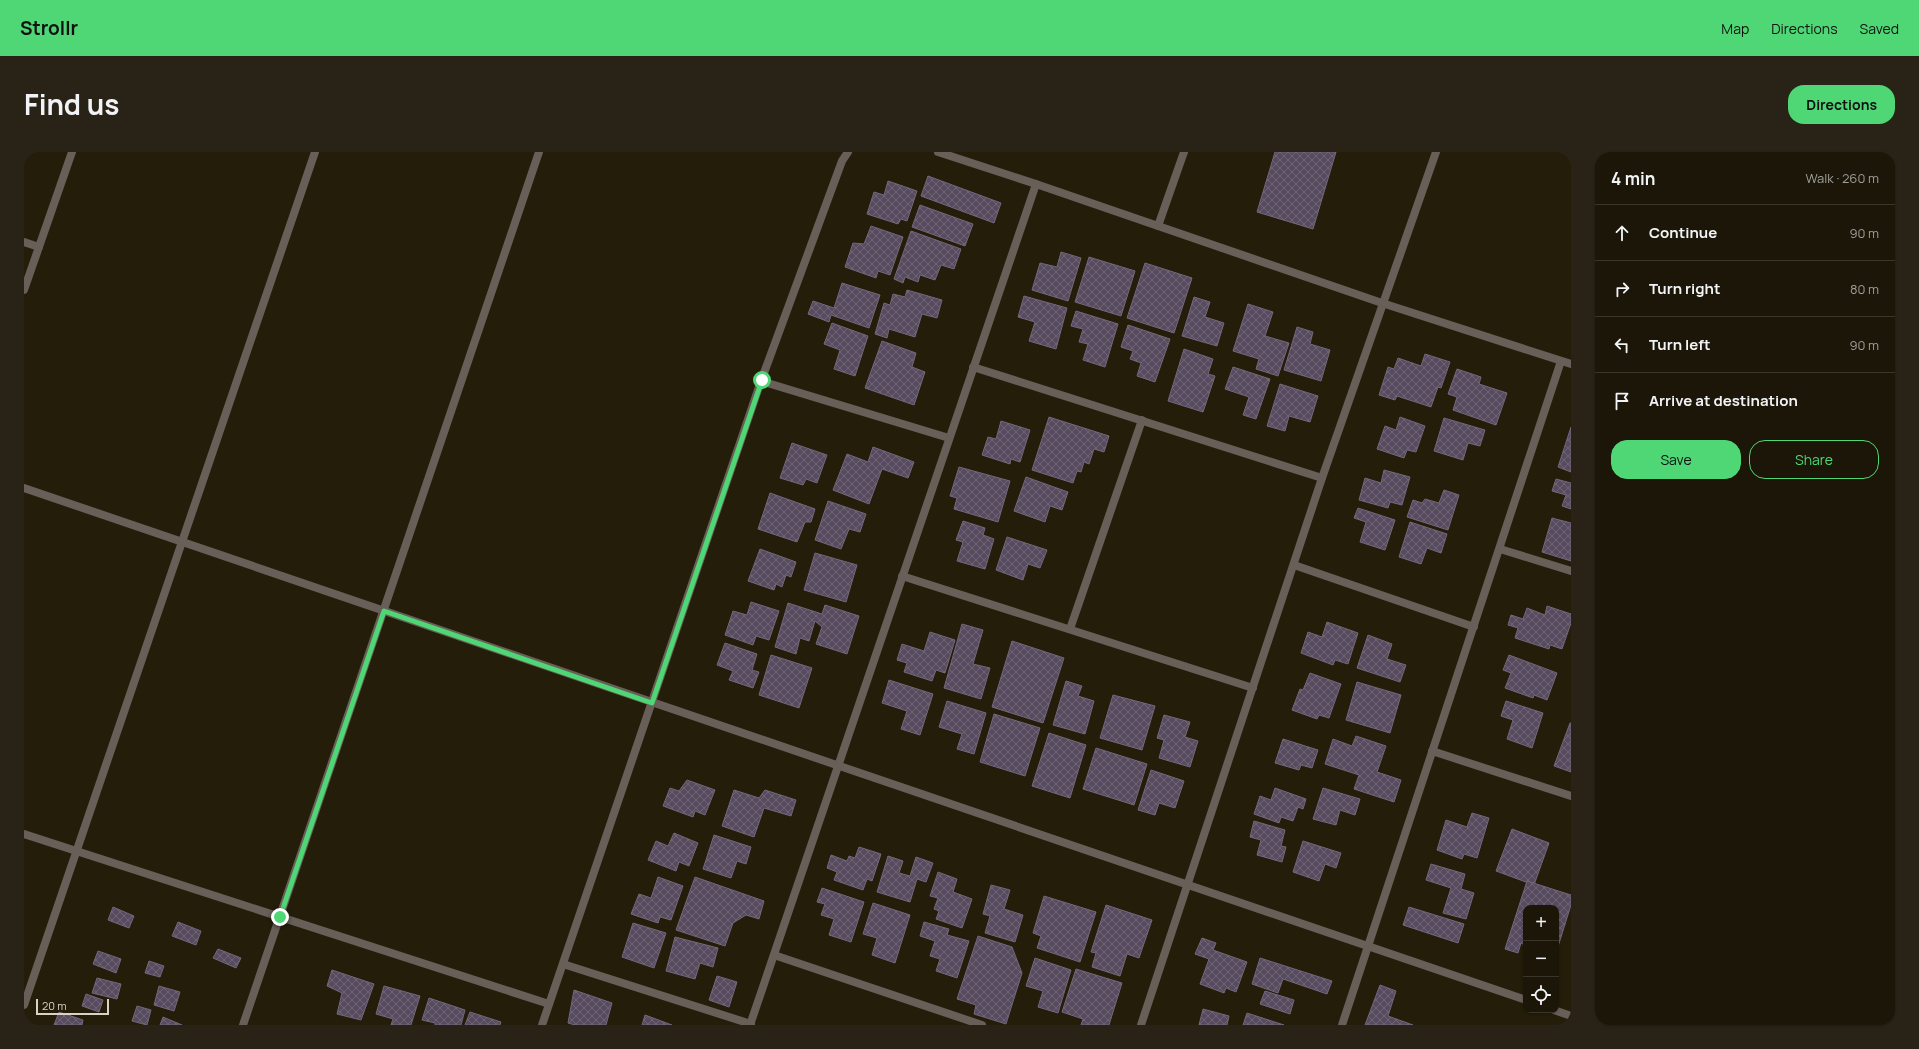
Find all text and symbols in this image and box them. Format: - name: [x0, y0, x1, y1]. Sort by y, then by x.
- text: Strollr: [20, 15, 78, 41]
- text: Map: [1721, 19, 1749, 38]
- text: Directions: [1771, 19, 1838, 38]
- text: Saved: [1860, 19, 1899, 38]
- text: Find us: [24, 85, 119, 123]
- button: Directions: [1788, 85, 1895, 124]
- text: 4 min: [1611, 167, 1655, 190]
- text: Walk · 260 m: [1806, 169, 1879, 187]
- icon: ahead: [1611, 222, 1633, 244]
- text: Continue: [1649, 222, 1717, 243]
- text: 90 m: [1849, 224, 1879, 242]
- icon: right: [1611, 278, 1633, 300]
- text: Turn right: [1649, 278, 1720, 299]
- text: 80 m: [1850, 280, 1879, 298]
- icon: left: [1611, 334, 1633, 356]
- text: Turn left: [1649, 334, 1711, 355]
- text: 90 m: [1849, 336, 1879, 354]
- route start: [753, 371, 771, 389]
- icon: arrive: [1611, 390, 1633, 412]
- text: Arrive at destination: [1649, 390, 1798, 411]
- button: Save: [1611, 440, 1741, 479]
- button: Share: [1749, 440, 1879, 479]
- map controls: [1523, 905, 1559, 1013]
- button: +: [1523, 905, 1559, 941]
- route end: [271, 908, 289, 926]
- button: −: [1523, 941, 1559, 977]
- button: locate: [1523, 977, 1559, 1013]
- scale bar: [36, 997, 109, 1016]
- text: 20 m: [42, 998, 67, 1013]

